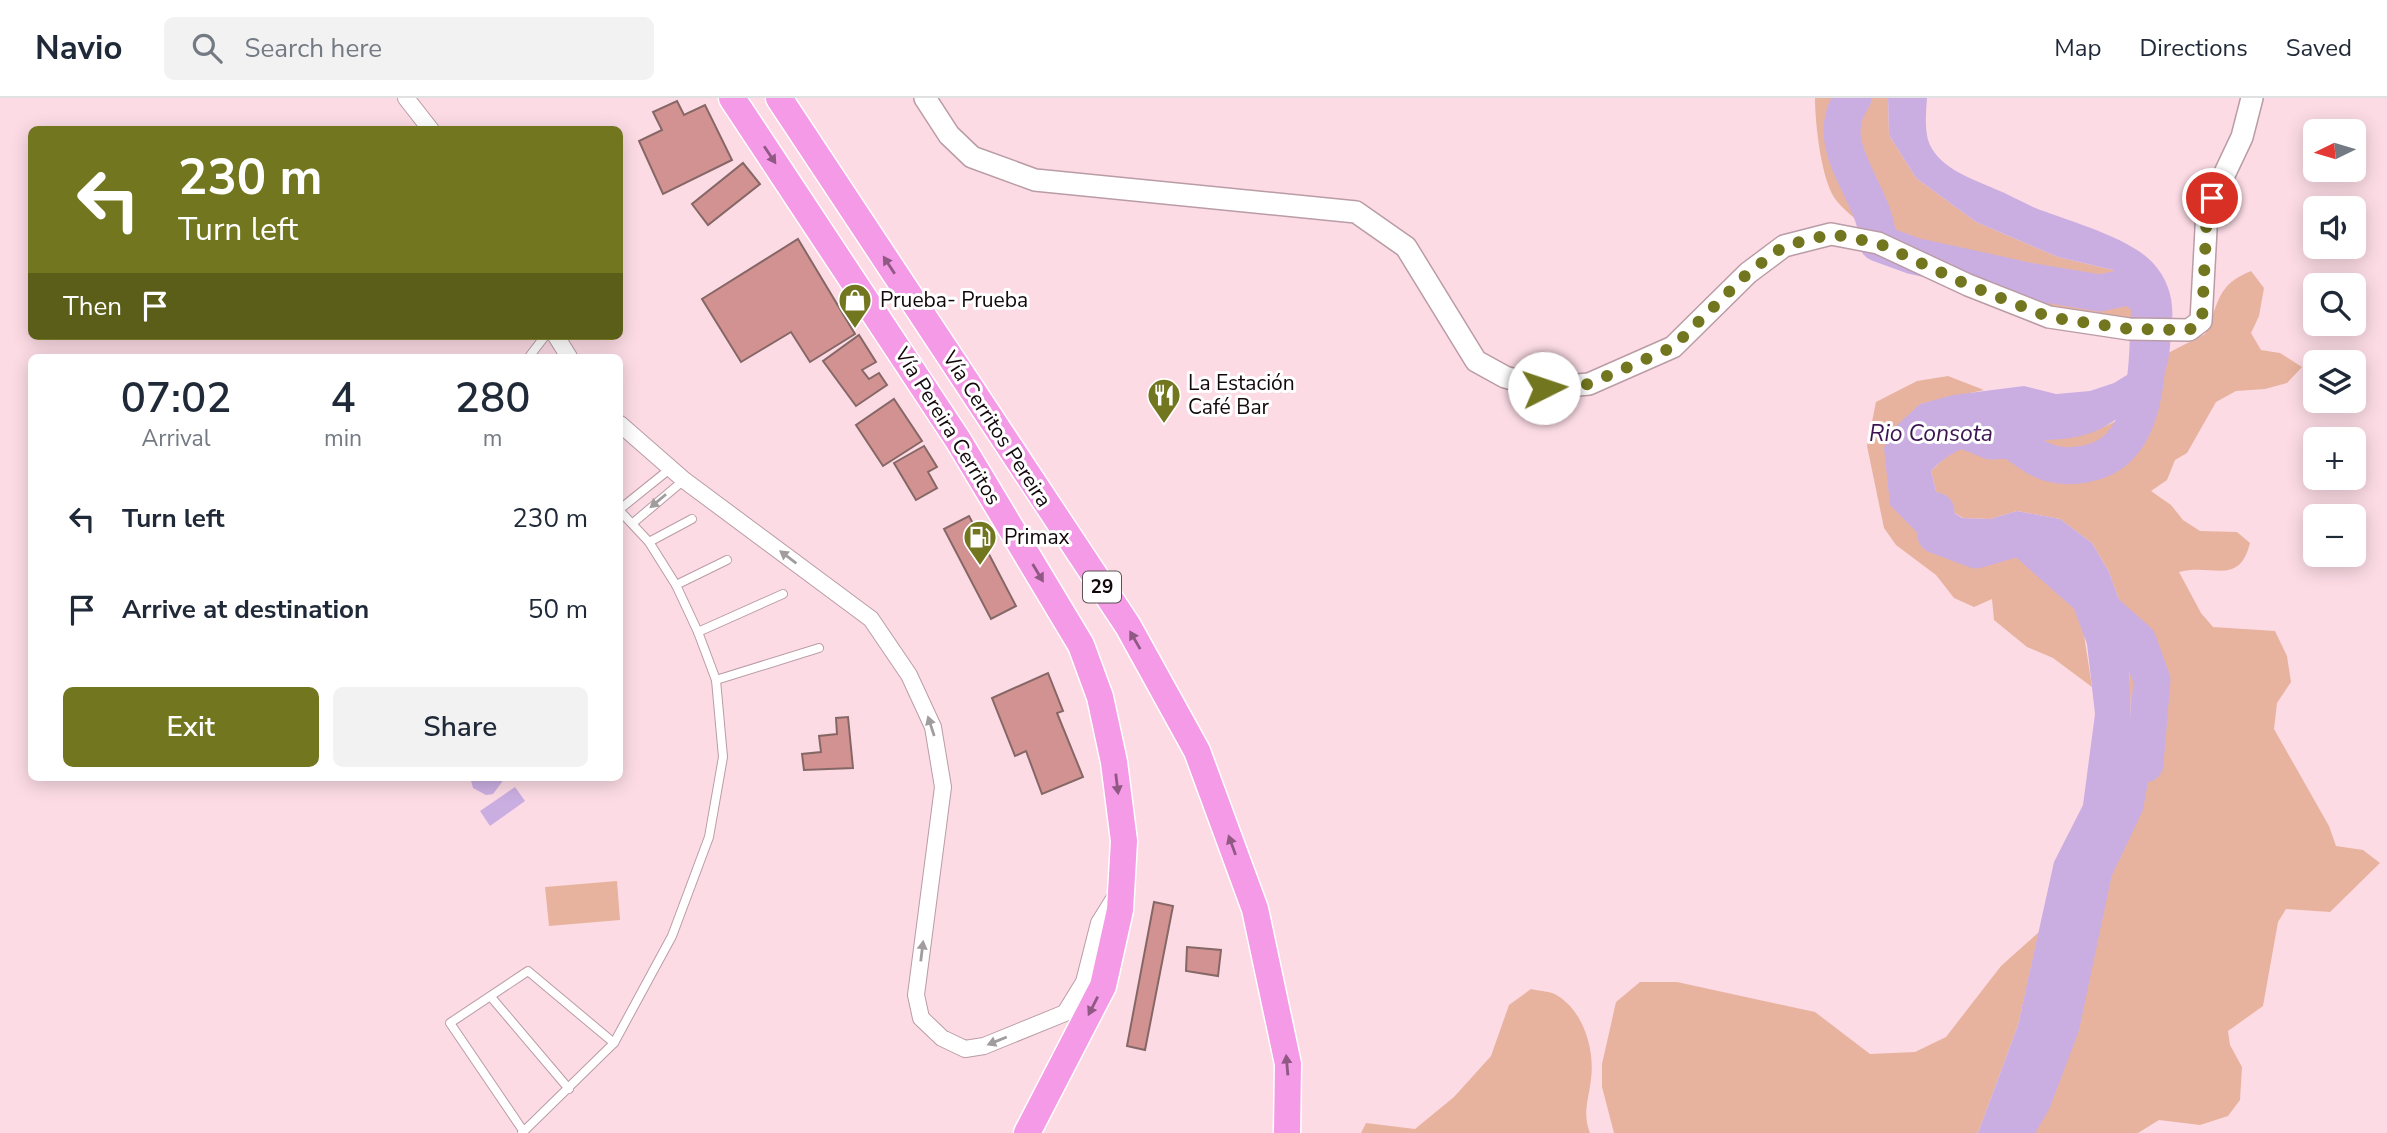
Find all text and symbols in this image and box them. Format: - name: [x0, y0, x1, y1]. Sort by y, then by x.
- search box: [164, 17, 654, 80]
- text: Navio: [35, 26, 122, 71]
- icon: search: [188, 29, 226, 67]
- text: Search here: [244, 31, 382, 66]
- text: Map: [2054, 32, 2101, 64]
- text: Directions: [2139, 32, 2248, 64]
- text: Saved: [2286, 32, 2352, 64]
- north arrow: [2303, 119, 2366, 182]
- map controls: [2303, 119, 2366, 567]
- text: 230 m: [178, 144, 322, 211]
- one-way arrow: [763, 146, 777, 164]
- icon: left: [63, 154, 154, 245]
- pin: [2182, 168, 2242, 228]
- icon: arrive: [2193, 179, 2231, 217]
- button: sound: [2303, 196, 2366, 259]
- text: Turn left: [178, 208, 298, 251]
- one-way arrow: [883, 255, 896, 275]
- button: search: [2303, 273, 2366, 336]
- shop icon: Prueba- Prueba: [836, 281, 874, 330]
- place label: Prueba- Prueba: [880, 286, 1028, 314]
- icon: arrive: [136, 287, 174, 325]
- text: Then: [63, 289, 122, 324]
- street label: Vía Pereira Cerritos: [888, 341, 1008, 510]
- street label: Vía Cerritos Pereira: [935, 345, 1058, 512]
- button: layers: [2303, 350, 2366, 413]
- position arrow: [1507, 351, 1581, 425]
- place label: La Estación Café Bar: [1188, 369, 1295, 421]
- text: 07:02: [121, 370, 231, 427]
- text: 4: [330, 370, 356, 427]
- text: 280: [455, 370, 530, 427]
- restaurant icon: La Estación Café Bar: [1145, 376, 1183, 425]
- water label: Rio Consota: [1869, 418, 1993, 449]
- text: Arrival: [141, 423, 211, 454]
- text: min: [324, 423, 362, 454]
- text: m: [483, 423, 502, 454]
- button: +: [2303, 427, 2366, 490]
- one-way arrow: [650, 494, 668, 509]
- icon: left: [63, 500, 101, 538]
- text: Turn left: [122, 501, 225, 536]
- text: 230 m: [512, 501, 588, 536]
- button: −: [2303, 504, 2366, 567]
- fuel station icon: Primax: [961, 518, 999, 567]
- place label: Primax: [1004, 523, 1070, 551]
- one-way arrow: [778, 550, 797, 564]
- one-way arrow: [1032, 564, 1044, 583]
- road number: 29: [1083, 572, 1121, 602]
- icon: arrive: [63, 591, 101, 629]
- text: Arrive at destination: [122, 592, 369, 627]
- text: 50 m: [528, 592, 588, 627]
- one-way arrow: [1129, 630, 1141, 649]
- button: Exit: [63, 687, 319, 767]
- button: Share: [333, 687, 588, 767]
- one-way arrow: [925, 716, 936, 737]
- one-way arrow: [1112, 773, 1123, 795]
- one-way arrow: [1226, 834, 1237, 855]
- one-way arrow: [917, 940, 928, 962]
- one-way arrow: [1087, 996, 1098, 1016]
- one-way arrow: [987, 1036, 1008, 1047]
- one-way arrow: [1281, 1054, 1292, 1076]

